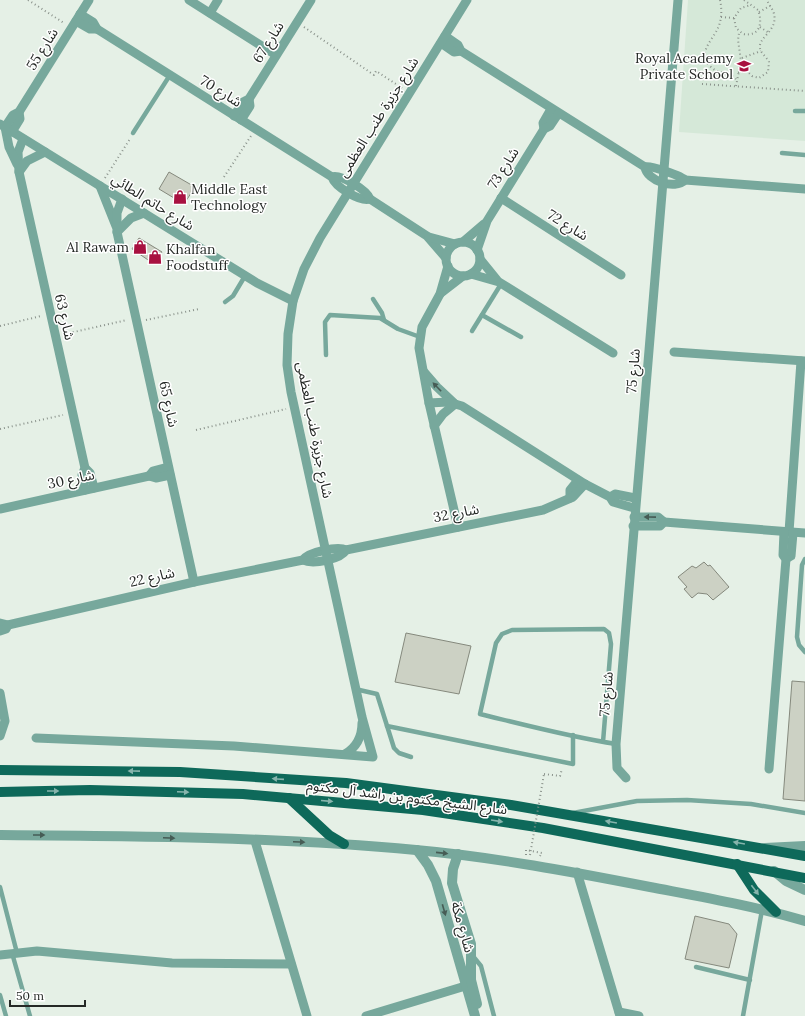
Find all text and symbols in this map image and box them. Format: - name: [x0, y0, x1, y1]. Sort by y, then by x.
- street label: شارع 67: [248, 18, 289, 67]
- street label: شارع 55: [22, 25, 64, 74]
- place label: Royal Academy Private School: [635, 49, 734, 83]
- street label: شارع جزيرة طنب العظمى: [334, 53, 424, 182]
- school or university icon: Royal Academy Private School: [736, 58, 752, 74]
- street label: شارع 70: [196, 71, 245, 113]
- street label: شارع 73: [483, 144, 524, 193]
- street label: شارع حاتم الطائي: [107, 169, 198, 236]
- place label: Middle East Technology: [191, 180, 268, 214]
- shop icon: Middle East Technology: [172, 189, 188, 205]
- street label: شارع 72: [543, 205, 592, 246]
- place label: Al Rawam: [65, 238, 129, 256]
- shop icon: Al Rawam: [132, 239, 148, 255]
- place label: Khalfan Foodstuff: [166, 240, 229, 274]
- shop icon: Khalfan Foodstuff: [147, 249, 163, 265]
- street label: شارع 63: [49, 292, 79, 342]
- street label: شارع 75: [622, 348, 646, 394]
- street label: شارع جزيرة طنب العظمى: [291, 360, 337, 500]
- street label: شارع 65: [153, 379, 183, 429]
- one-way arrow: [432, 382, 442, 392]
- street label: شارع 30: [46, 465, 97, 495]
- street label: شارع 32: [432, 500, 481, 528]
- one-way arrow: [643, 514, 656, 520]
- street label: شارع 22: [128, 563, 177, 593]
- street label: شارع 75: [595, 671, 619, 717]
- one-way arrow: [127, 768, 140, 774]
- one-way arrow: [272, 775, 284, 782]
- street label: شارع الشيخ مكتوم بن راشد آل مكتوم: [305, 776, 508, 820]
- one-way arrow: [47, 788, 60, 794]
- one-way arrow: [177, 789, 190, 795]
- one-way arrow: [321, 798, 333, 804]
- one-way arrow: [491, 818, 504, 824]
- one-way arrow: [605, 818, 617, 824]
- one-way arrow: [33, 832, 46, 838]
- one-way arrow: [163, 835, 175, 842]
- one-way arrow: [293, 839, 305, 846]
- one-way arrow: [733, 840, 745, 846]
- one-way arrow: [436, 850, 449, 856]
- one-way arrow: [750, 885, 758, 895]
- street label: شارع مكة: [445, 899, 479, 955]
- one-way arrow: [441, 905, 447, 917]
- scale bar: [10, 982, 85, 1008]
- text: 50 m: [16, 988, 44, 1003]

